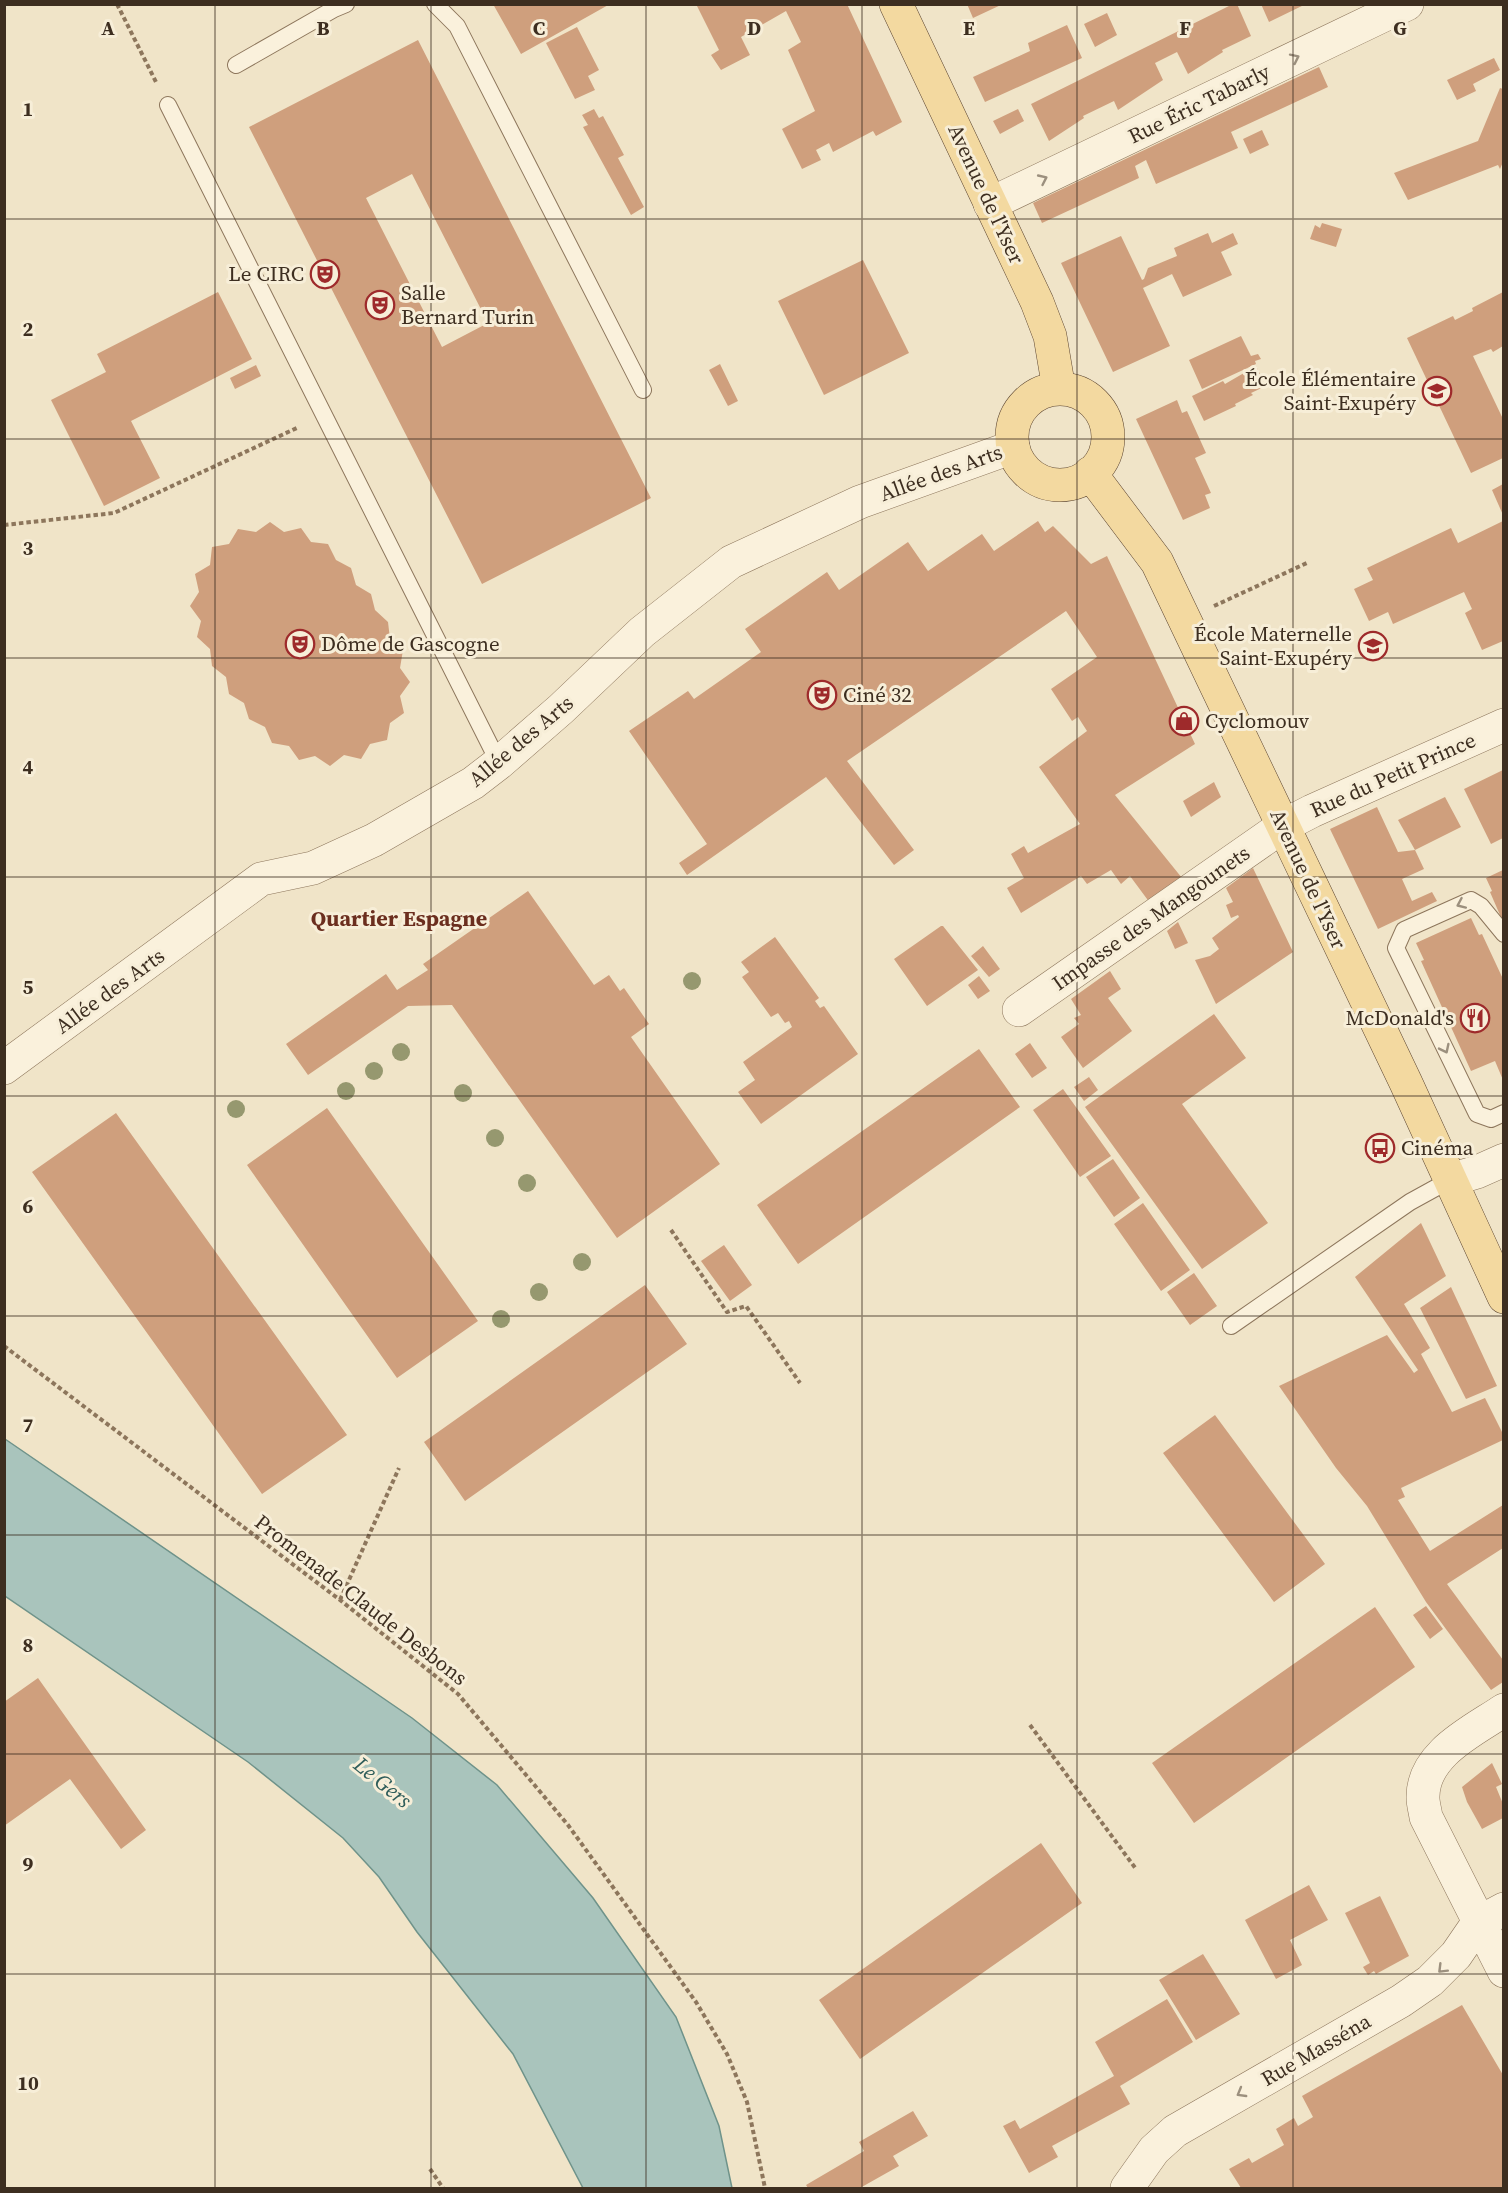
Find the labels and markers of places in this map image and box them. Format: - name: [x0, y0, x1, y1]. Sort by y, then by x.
- theatre icon: Le CIRC: [309, 258, 341, 290]
- place label: Le CIRC: [228, 259, 304, 288]
- place label: Salle Bernard Turin: [401, 278, 535, 331]
- theatre icon: Salle Bernard Turin: [364, 289, 396, 321]
- place label: École Élémentaire Saint-Exupéry: [1245, 364, 1416, 417]
- school or university icon: École Élémentaire Saint-Exupéry: [1421, 375, 1453, 407]
- place label: École Maternelle Saint-Exupéry: [1194, 619, 1352, 672]
- theatre icon: Dôme de Gascogne: [284, 628, 316, 660]
- place label: Dôme de Gascogne: [321, 629, 500, 658]
- school or university icon: École Maternelle Saint-Exupéry: [1357, 630, 1389, 662]
- theatre icon: Ciné 32: [806, 679, 838, 711]
- place label: Ciné 32: [843, 680, 912, 709]
- shop icon: Cyclomouv: [1168, 705, 1200, 737]
- place label: Cyclomouv: [1205, 706, 1309, 735]
- restaurant icon: McDonald's: [1459, 1002, 1491, 1034]
- place label: McDonald's: [1346, 1003, 1454, 1032]
- bus stop icon: Cinéma: [1364, 1132, 1396, 1164]
- place label: Cinéma: [1401, 1133, 1474, 1162]

